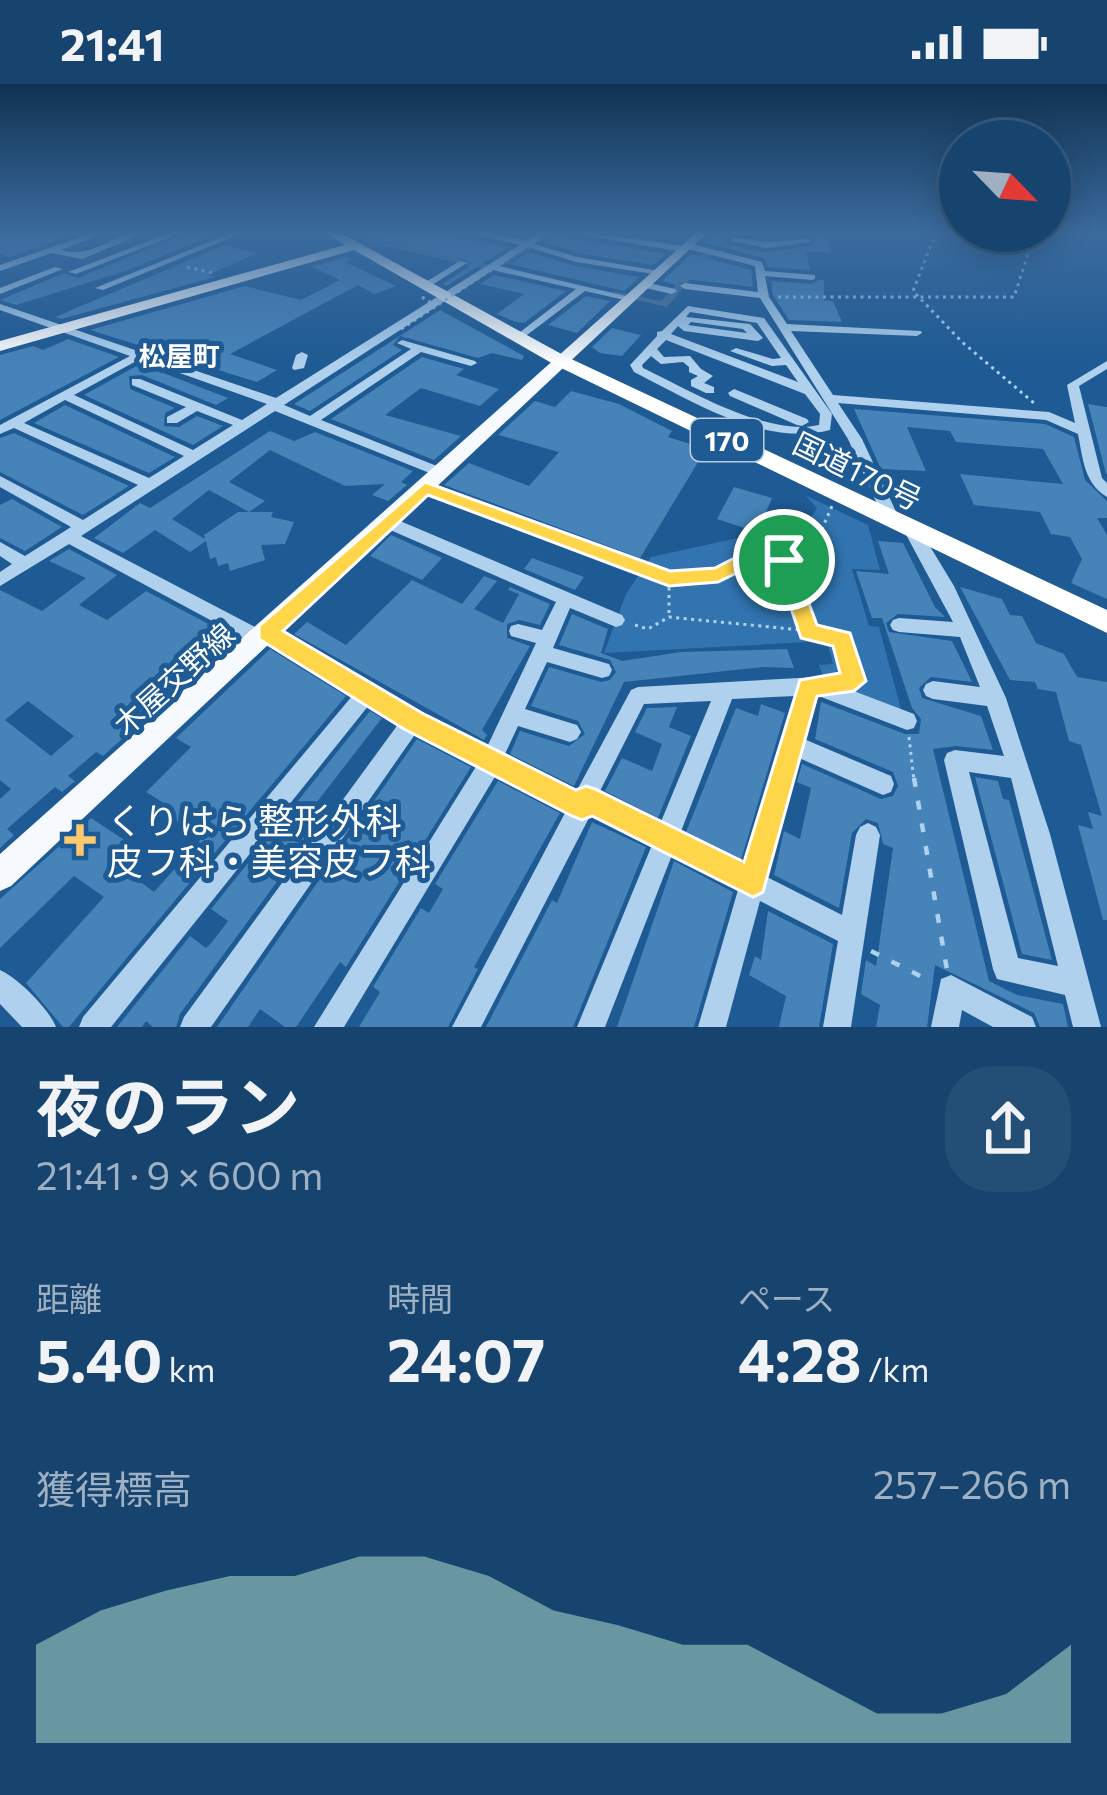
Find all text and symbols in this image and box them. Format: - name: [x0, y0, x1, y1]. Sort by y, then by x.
- text: 21:41: [60, 15, 165, 70]
- north arrow: [939, 120, 1071, 252]
- map controls: [939, 120, 1071, 252]
- district label: 松屋町: [139, 339, 220, 372]
- road number: 170: [691, 419, 763, 461]
- street label: 国道170号: [788, 423, 928, 517]
- pin: [733, 509, 835, 611]
- icon: arrive: [751, 527, 817, 593]
- street label: 木屋交野線: [105, 614, 241, 742]
- place label: くりはら 整形外科 皮フ科・美容皮フ科: [107, 797, 431, 882]
- marker: くりはら 整形外科 皮フ科・美容皮フ科: [64, 824, 96, 856]
- text: 夜のラン: [36, 1064, 300, 1145]
- button: share: [945, 1066, 1071, 1192]
- text: 21:41 · 9 × 600 m: [36, 1150, 323, 1198]
- text: 距離: [36, 1277, 102, 1318]
- text: 時間: [387, 1277, 453, 1318]
- text: ペース: [738, 1277, 835, 1318]
- text: 5.40: [36, 1321, 162, 1394]
- text: 24:07: [387, 1321, 545, 1394]
- text: 4:28: [738, 1321, 862, 1394]
- text: km: [162, 1348, 215, 1389]
- text: /km: [862, 1348, 929, 1389]
- text: 257–266 m: [873, 1459, 1071, 1507]
- text: 獲得標高: [36, 1464, 192, 1512]

